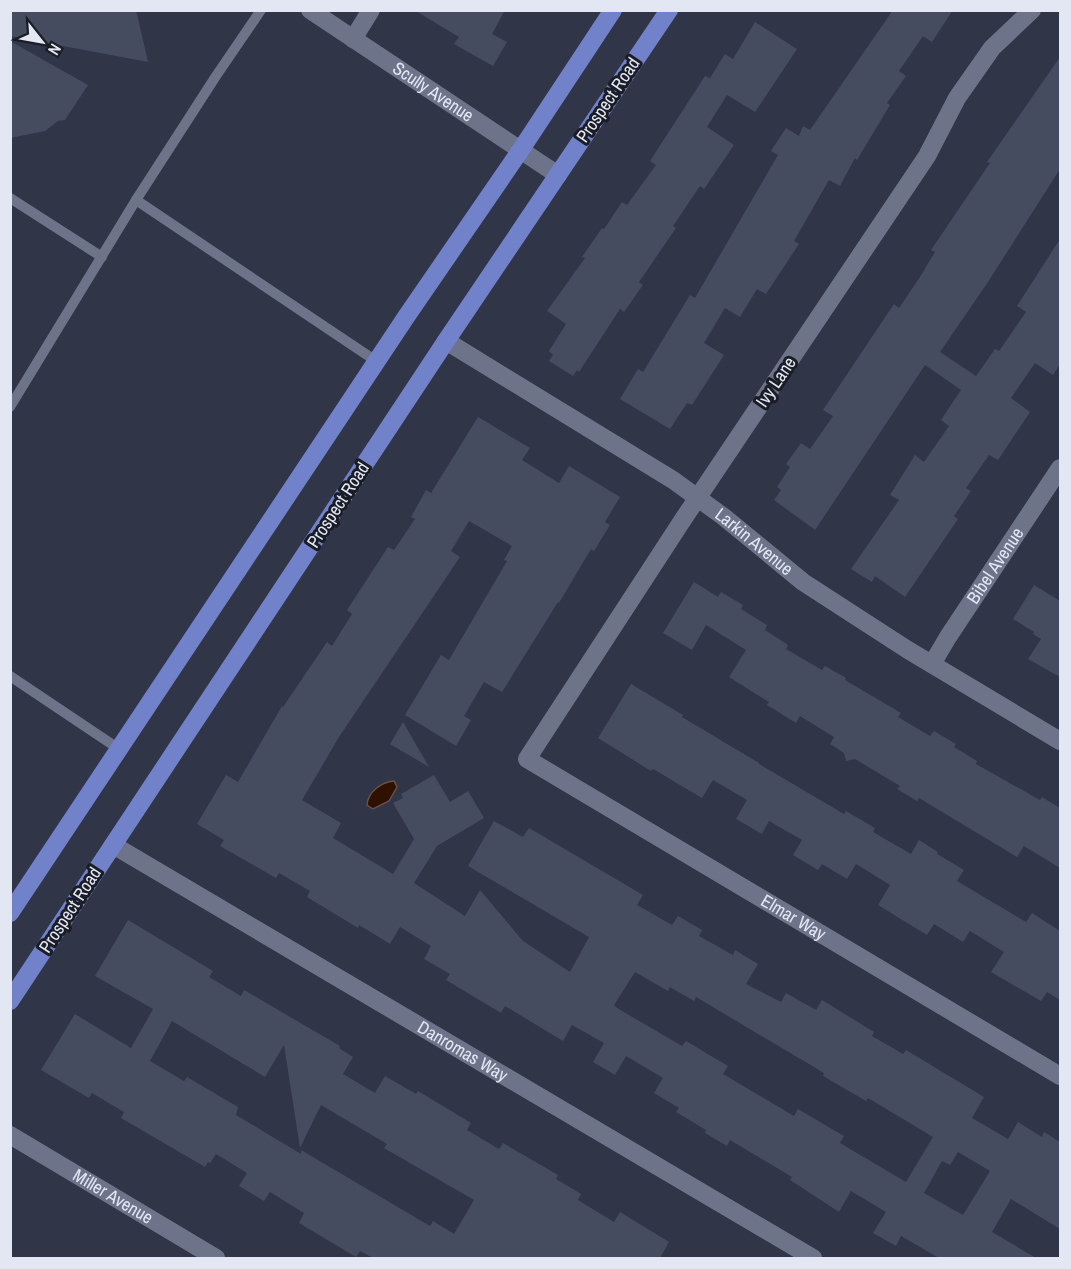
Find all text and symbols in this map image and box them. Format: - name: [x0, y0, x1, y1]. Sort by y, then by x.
- north arrow: [12, 12, 72, 72]
- text: N: [43, 40, 67, 59]
- street label: Prospect Road: [570, 52, 645, 147]
- street label: Scully Avenue: [388, 56, 479, 128]
- street label: Ivy Lane: [750, 352, 802, 412]
- street label: Prospect Road: [301, 457, 375, 552]
- street label: Larkin Avenue: [710, 502, 799, 581]
- street label: Bibel Avenue: [960, 522, 1029, 608]
- street label: Prospect Road: [33, 862, 107, 957]
- street label: Elmar Way: [756, 888, 831, 946]
- street label: Danromas Way: [413, 1014, 513, 1088]
- street label: Miller Avenue: [69, 1162, 158, 1230]

